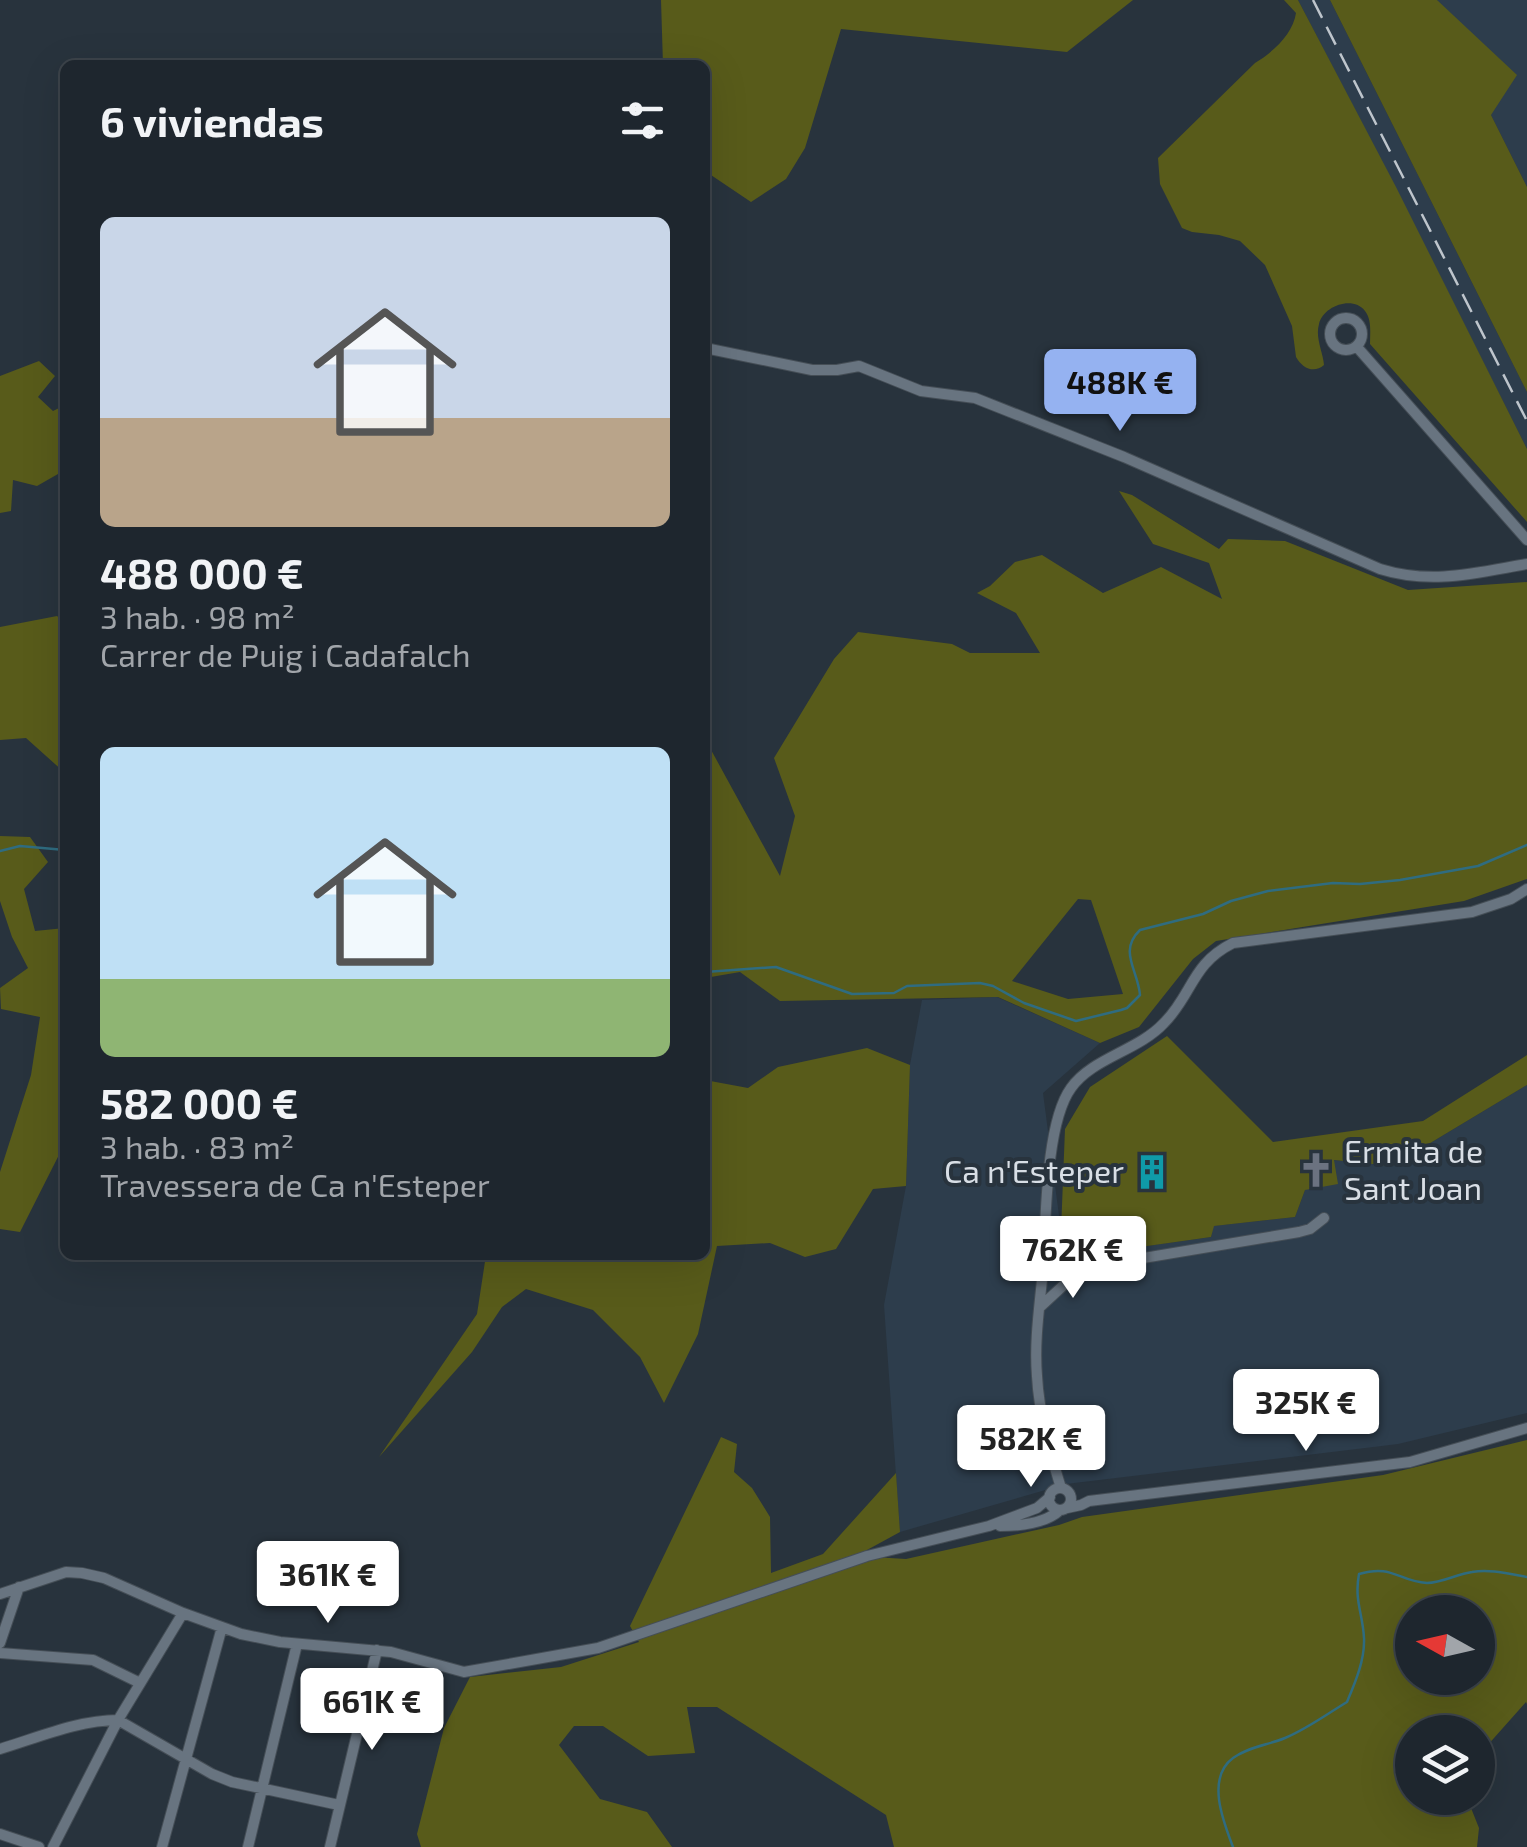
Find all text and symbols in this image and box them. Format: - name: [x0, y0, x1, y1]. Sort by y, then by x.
- icon: filters: [615, 93, 670, 148]
- text: 6 viviendas: [100, 95, 324, 145]
- icon: home: [295, 282, 475, 462]
- pin: 488K €: [1039, 349, 1201, 434]
- text: 488K €: [1066, 362, 1174, 400]
- text: 488 000 €: [100, 547, 304, 597]
- text: 3 hab. · 98 m²: [100, 597, 295, 635]
- text: Carrer de Puig i Cadafalch: [100, 635, 471, 673]
- icon: home: [295, 812, 475, 992]
- text: 582 000 €: [100, 1077, 298, 1127]
- text: 3 hab. · 83 m²: [100, 1127, 294, 1165]
- place label: Ermita de Sant Joan: [1344, 1131, 1483, 1206]
- place label: Ca n'Esteper: [944, 1151, 1124, 1189]
- church icon: Ermita de Sant Joan: [1297, 1151, 1335, 1189]
- building icon: Ca n'Esteper: [1133, 1153, 1171, 1191]
- text: Travessera de Ca n'Esteper: [100, 1165, 490, 1203]
- pin: 762K €: [992, 1216, 1154, 1301]
- text: 762K €: [1022, 1229, 1124, 1267]
- pin: 325K €: [1225, 1369, 1387, 1454]
- text: 325K €: [1255, 1382, 1357, 1420]
- pin: 582K €: [950, 1405, 1112, 1490]
- text: 582K €: [979, 1418, 1083, 1456]
- pin: 361K €: [247, 1541, 409, 1626]
- text: 361K €: [279, 1554, 377, 1592]
- north arrow: [1395, 1595, 1495, 1695]
- map controls: [1395, 1595, 1495, 1815]
- pin: 661K €: [291, 1668, 453, 1753]
- text: 661K €: [322, 1681, 422, 1719]
- button: layers: [1395, 1715, 1495, 1815]

